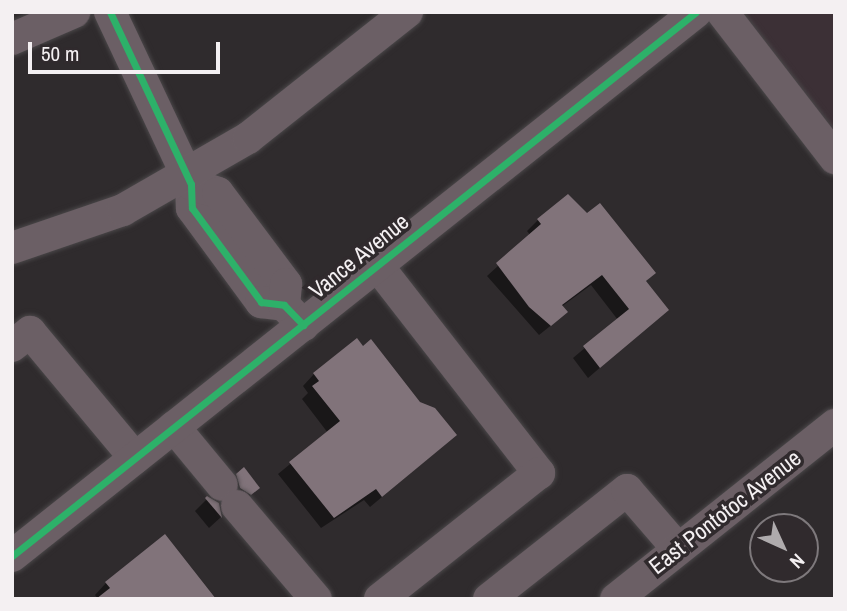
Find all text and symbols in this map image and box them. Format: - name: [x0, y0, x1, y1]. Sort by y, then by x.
- scale bar: [32, 28, 224, 72]
- text: 50 m: [41, 39, 79, 68]
- street label: Vance Avenue: [303, 207, 415, 305]
- street label: East Pontotoc Avenue: [643, 444, 807, 580]
- north arrow: [749, 513, 819, 583]
- text: N: [784, 548, 811, 575]

